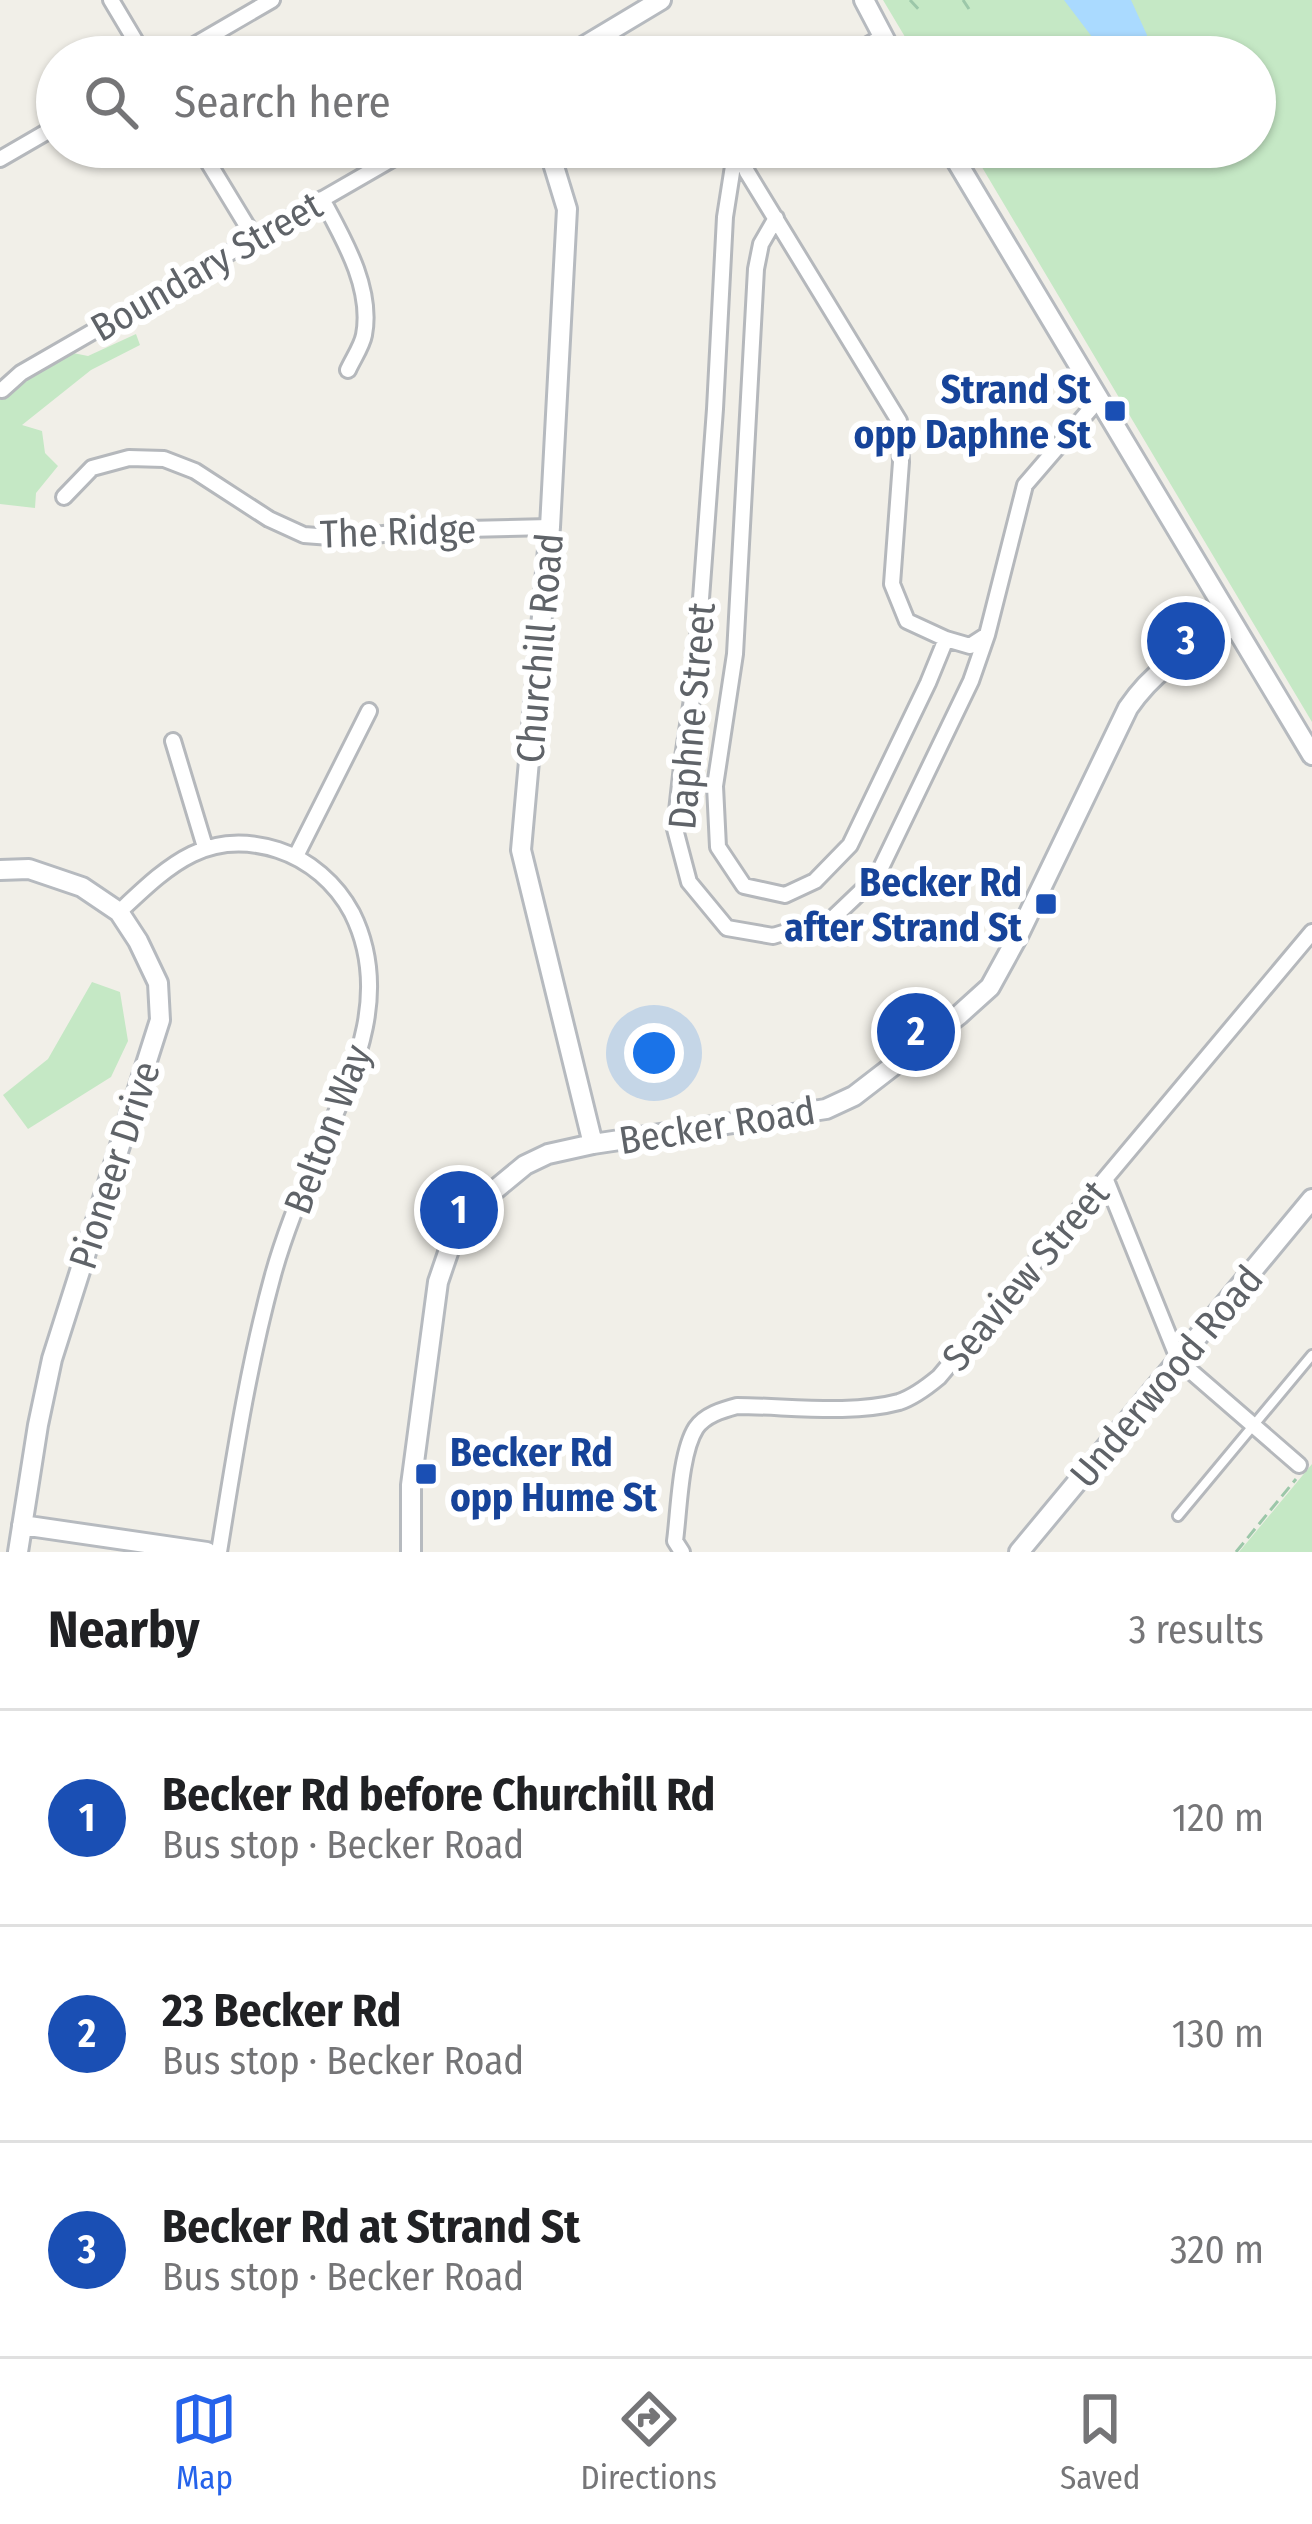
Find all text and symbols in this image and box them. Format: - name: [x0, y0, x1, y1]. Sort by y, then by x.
- search box: [36, 36, 1276, 168]
- icon: search: [78, 69, 144, 135]
- text: Search here: [174, 75, 391, 129]
- street label: Boundary Street: [83, 182, 330, 352]
- place label: Strand St opp Daphne St: [854, 367, 1092, 458]
- marker: Strand St opp Daphne St: [1102, 398, 1128, 424]
- street label: The Ridge: [319, 506, 477, 558]
- street label: Churchill Road: [507, 531, 573, 765]
- pin: 3: [1147, 596, 1225, 686]
- street label: Daphne Street: [659, 600, 725, 831]
- place label: Becker Rd after Strand St: [784, 860, 1023, 951]
- marker: Becker Rd after Strand St: [1033, 891, 1059, 917]
- pin: 2: [877, 987, 955, 1077]
- your location: [624, 1023, 684, 1083]
- street label: Belton Way: [275, 1038, 381, 1220]
- street label: Pioneer Drive: [60, 1056, 170, 1275]
- street label: Becker Road: [616, 1088, 819, 1164]
- pin: 1: [420, 1165, 498, 1255]
- street label: Seaview Street: [933, 1171, 1119, 1380]
- street label: Underwood Road: [1061, 1257, 1273, 1497]
- place label: Becker Rd opp Hume St: [450, 1430, 658, 1521]
- marker: Becker Rd opp Hume St: [413, 1461, 439, 1487]
- text: Nearby: [48, 1599, 200, 1661]
- text: 3 results: [1129, 1607, 1264, 1653]
- text: Becker Rd before Churchill Rd: [162, 1768, 715, 1822]
- text: 1: [79, 1795, 95, 1841]
- text: 120 m: [1172, 1795, 1264, 1841]
- text: Bus stop · Becker Road: [162, 1822, 524, 1868]
- text: 23 Becker Rd: [162, 1984, 401, 2038]
- text: 2: [78, 2011, 96, 2057]
- text: 130 m: [1172, 2011, 1264, 2057]
- text: Bus stop · Becker Road: [162, 2038, 524, 2084]
- text: Becker Rd at Strand St: [162, 2200, 580, 2254]
- text: 3: [78, 2227, 96, 2273]
- text: 320 m: [1170, 2227, 1264, 2273]
- text: Bus stop · Becker Road: [162, 2254, 524, 2300]
- tab: Map: [171, 2386, 237, 2498]
- tab: Directions: [580, 2386, 717, 2498]
- tab: Saved: [1060, 2386, 1140, 2498]

